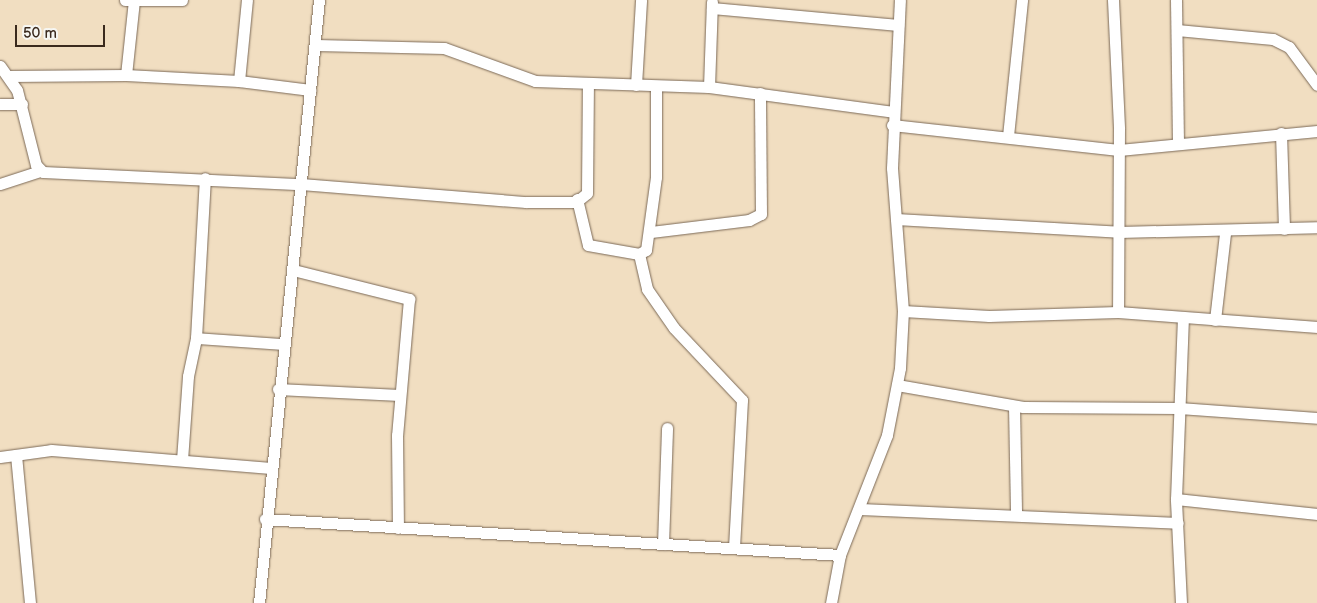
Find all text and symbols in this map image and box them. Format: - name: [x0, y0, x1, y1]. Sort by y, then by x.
- scale bar: [18, 15, 108, 47]
- text: 50 m: [23, 24, 57, 43]

